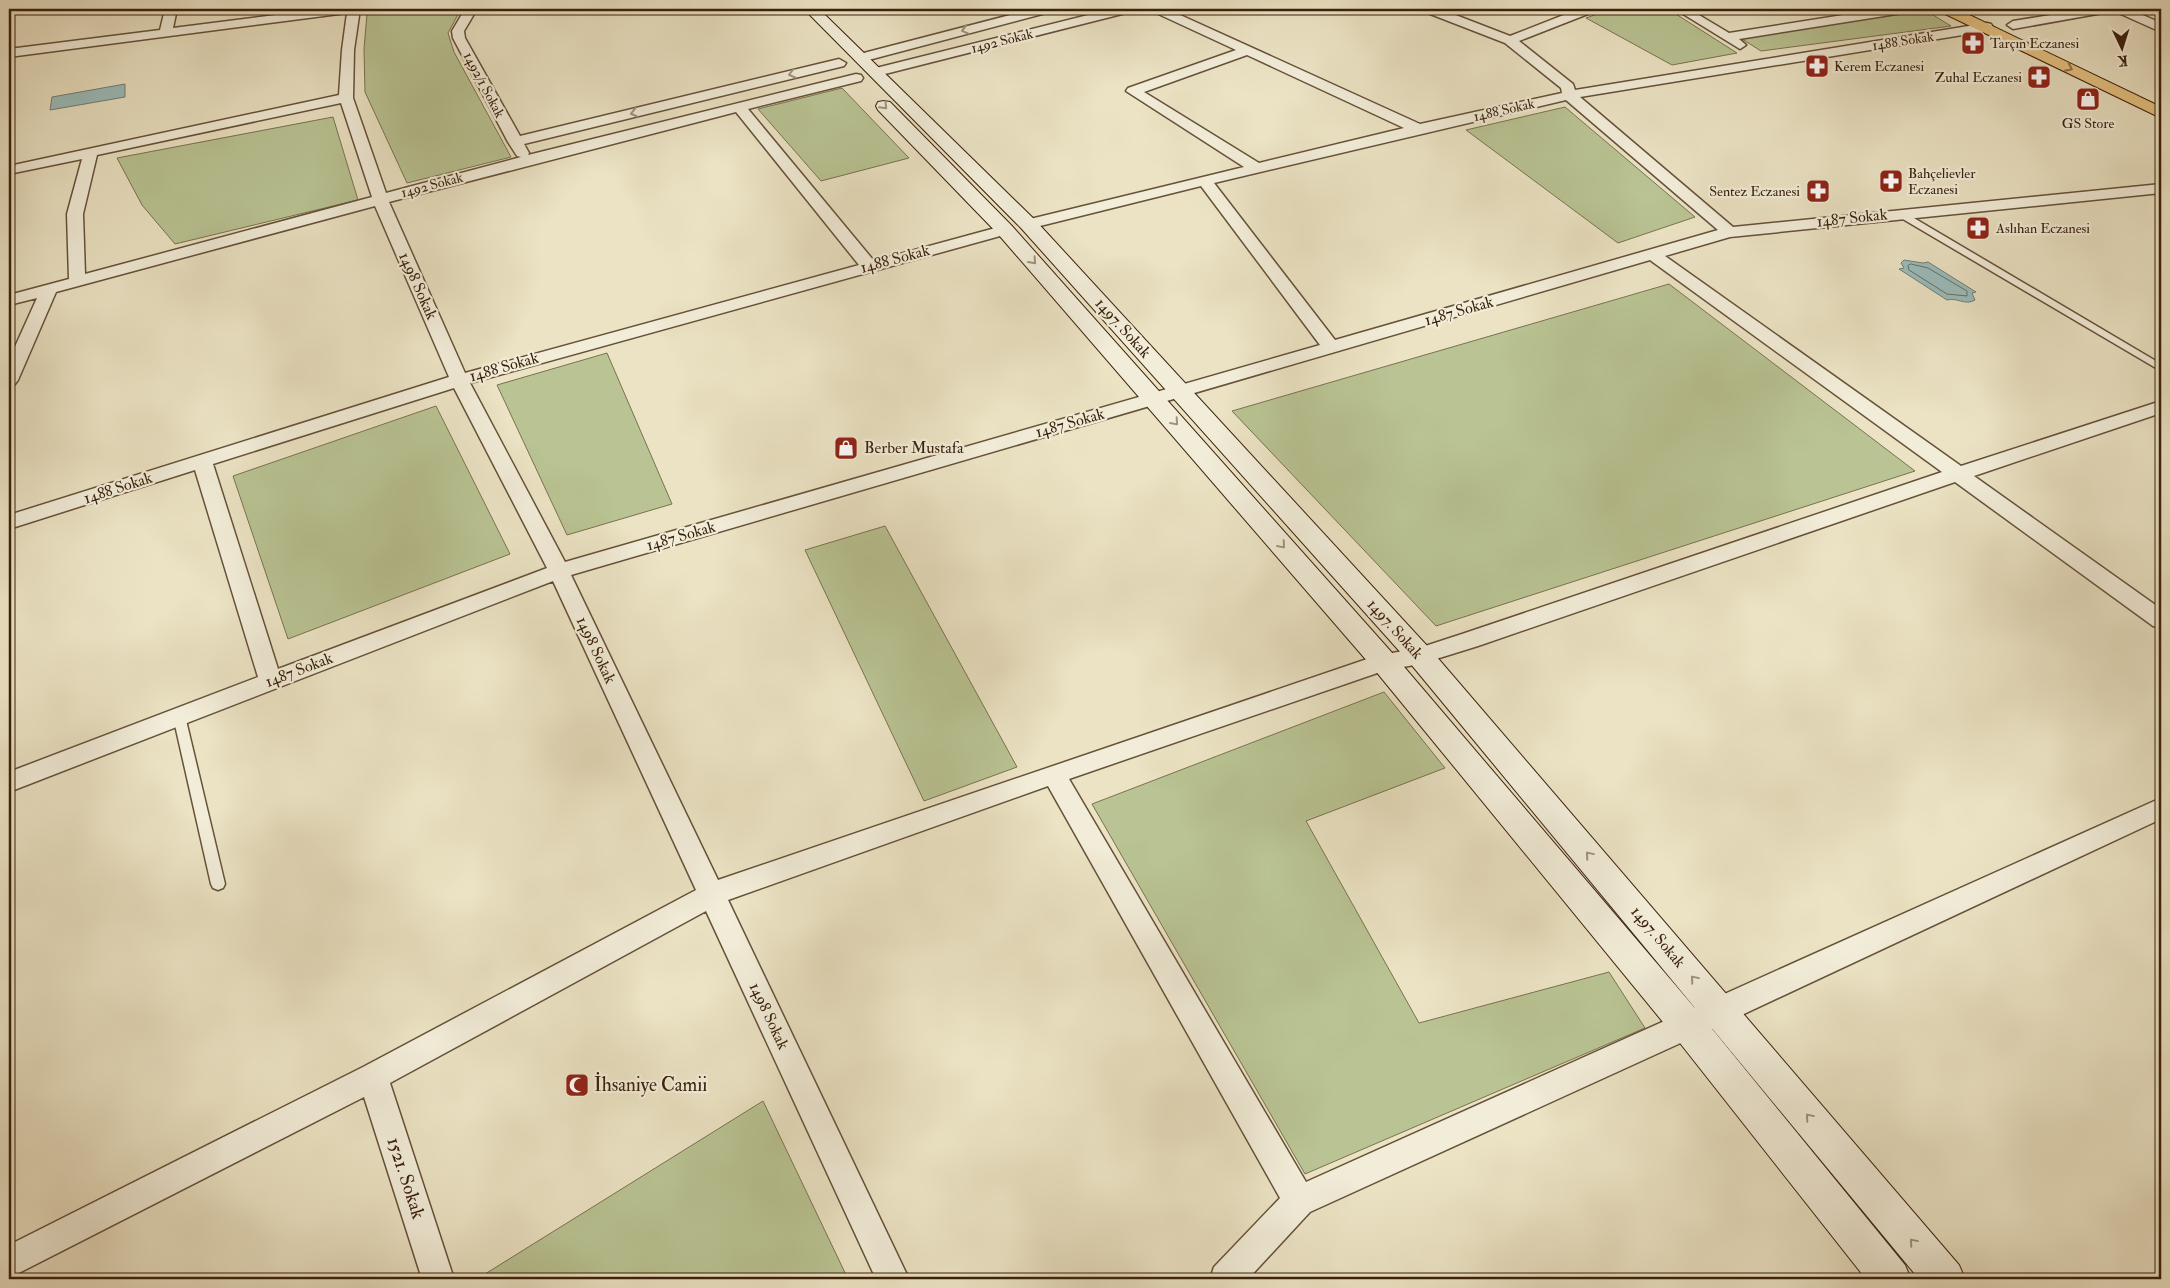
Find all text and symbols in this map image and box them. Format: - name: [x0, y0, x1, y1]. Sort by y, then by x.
- north arrow: [2098, 22, 2148, 72]
- one-way arrow: [960, 24, 969, 35]
- street label: 1492 Sokak: [969, 25, 1035, 57]
- street label: 1488 Sokak: [1871, 28, 1935, 54]
- pharmacy icon: Tarçın Eczanesi: [1960, 30, 1986, 56]
- place label: Tarçın Eczanesi: [1990, 35, 2079, 52]
- street label: 1492/1 Sokak: [460, 49, 509, 121]
- text: K: [2116, 52, 2128, 69]
- pharmacy icon: Kerem Eczanesi: [1804, 53, 1830, 79]
- place label: Kerem Eczanesi: [1834, 58, 1924, 75]
- one-way arrow: [2064, 61, 2073, 72]
- pharmacy icon: Zuhal Eczanesi: [2026, 64, 2052, 90]
- one-way arrow: [788, 68, 797, 79]
- place label: Zuhal Eczanesi: [1935, 69, 2022, 86]
- shop icon: GS Store: [2075, 86, 2101, 112]
- street label: 1488 Sokak: [1472, 95, 1536, 125]
- one-way arrow: [878, 100, 887, 109]
- one-way arrow: [630, 107, 639, 118]
- place label: GS Store: [2062, 115, 2114, 132]
- place label: Bahçelievler Eczanesi: [1908, 165, 1976, 198]
- pharmacy icon: Bahçelievler Eczanesi: [1878, 168, 1904, 194]
- street label: 1492 Sokak: [399, 169, 465, 201]
- pharmacy icon: Sentez Eczanesi: [1805, 178, 1831, 204]
- place label: Sentez Eczanesi: [1709, 183, 1800, 200]
- street label: 1487 Sokak: [1816, 204, 1889, 232]
- pharmacy icon: Aslıhan Eczanesi: [1965, 215, 1991, 241]
- place label: Aslıhan Eczanesi: [1995, 220, 2090, 237]
- street label: 1488 Sokak: [858, 240, 932, 278]
- street label: 1498 Sokak: [394, 249, 442, 323]
- one-way arrow: [1027, 256, 1036, 265]
- street label: 1487 Sokak: [1422, 292, 1496, 330]
- street label: 1497. Sokak: [1091, 294, 1156, 363]
- street label: 1488 Sokak: [467, 348, 541, 386]
- street label: 1487 Sokak: [1033, 404, 1107, 442]
- one-way arrow: [1170, 416, 1178, 425]
- shop icon: Berber Mustafa: [833, 435, 859, 461]
- place label: Berber Mustafa: [864, 438, 964, 458]
- street label: 1488 Sokak: [81, 467, 155, 508]
- street label: 1487 Sokak: [644, 517, 718, 555]
- one-way arrow: [1276, 539, 1285, 548]
- street label: 1497. Sokak: [1363, 595, 1428, 664]
- street label: 1498 Sokak: [572, 613, 620, 687]
- street label: 1487 Sokak: [262, 648, 336, 692]
- one-way arrow: [1586, 852, 1594, 861]
- street label: 1497. Sokak: [1626, 902, 1690, 972]
- one-way arrow: [1691, 976, 1699, 985]
- street label: 1498 Sokak: [745, 979, 793, 1053]
- mosque icon: İhsaniye Camii: [564, 1072, 590, 1098]
- place label: İhsaniye Camii: [594, 1072, 707, 1097]
- one-way arrow: [1807, 1114, 1815, 1123]
- street label: 1521. Sokak: [382, 1134, 430, 1222]
- one-way arrow: [1911, 1239, 1919, 1248]

